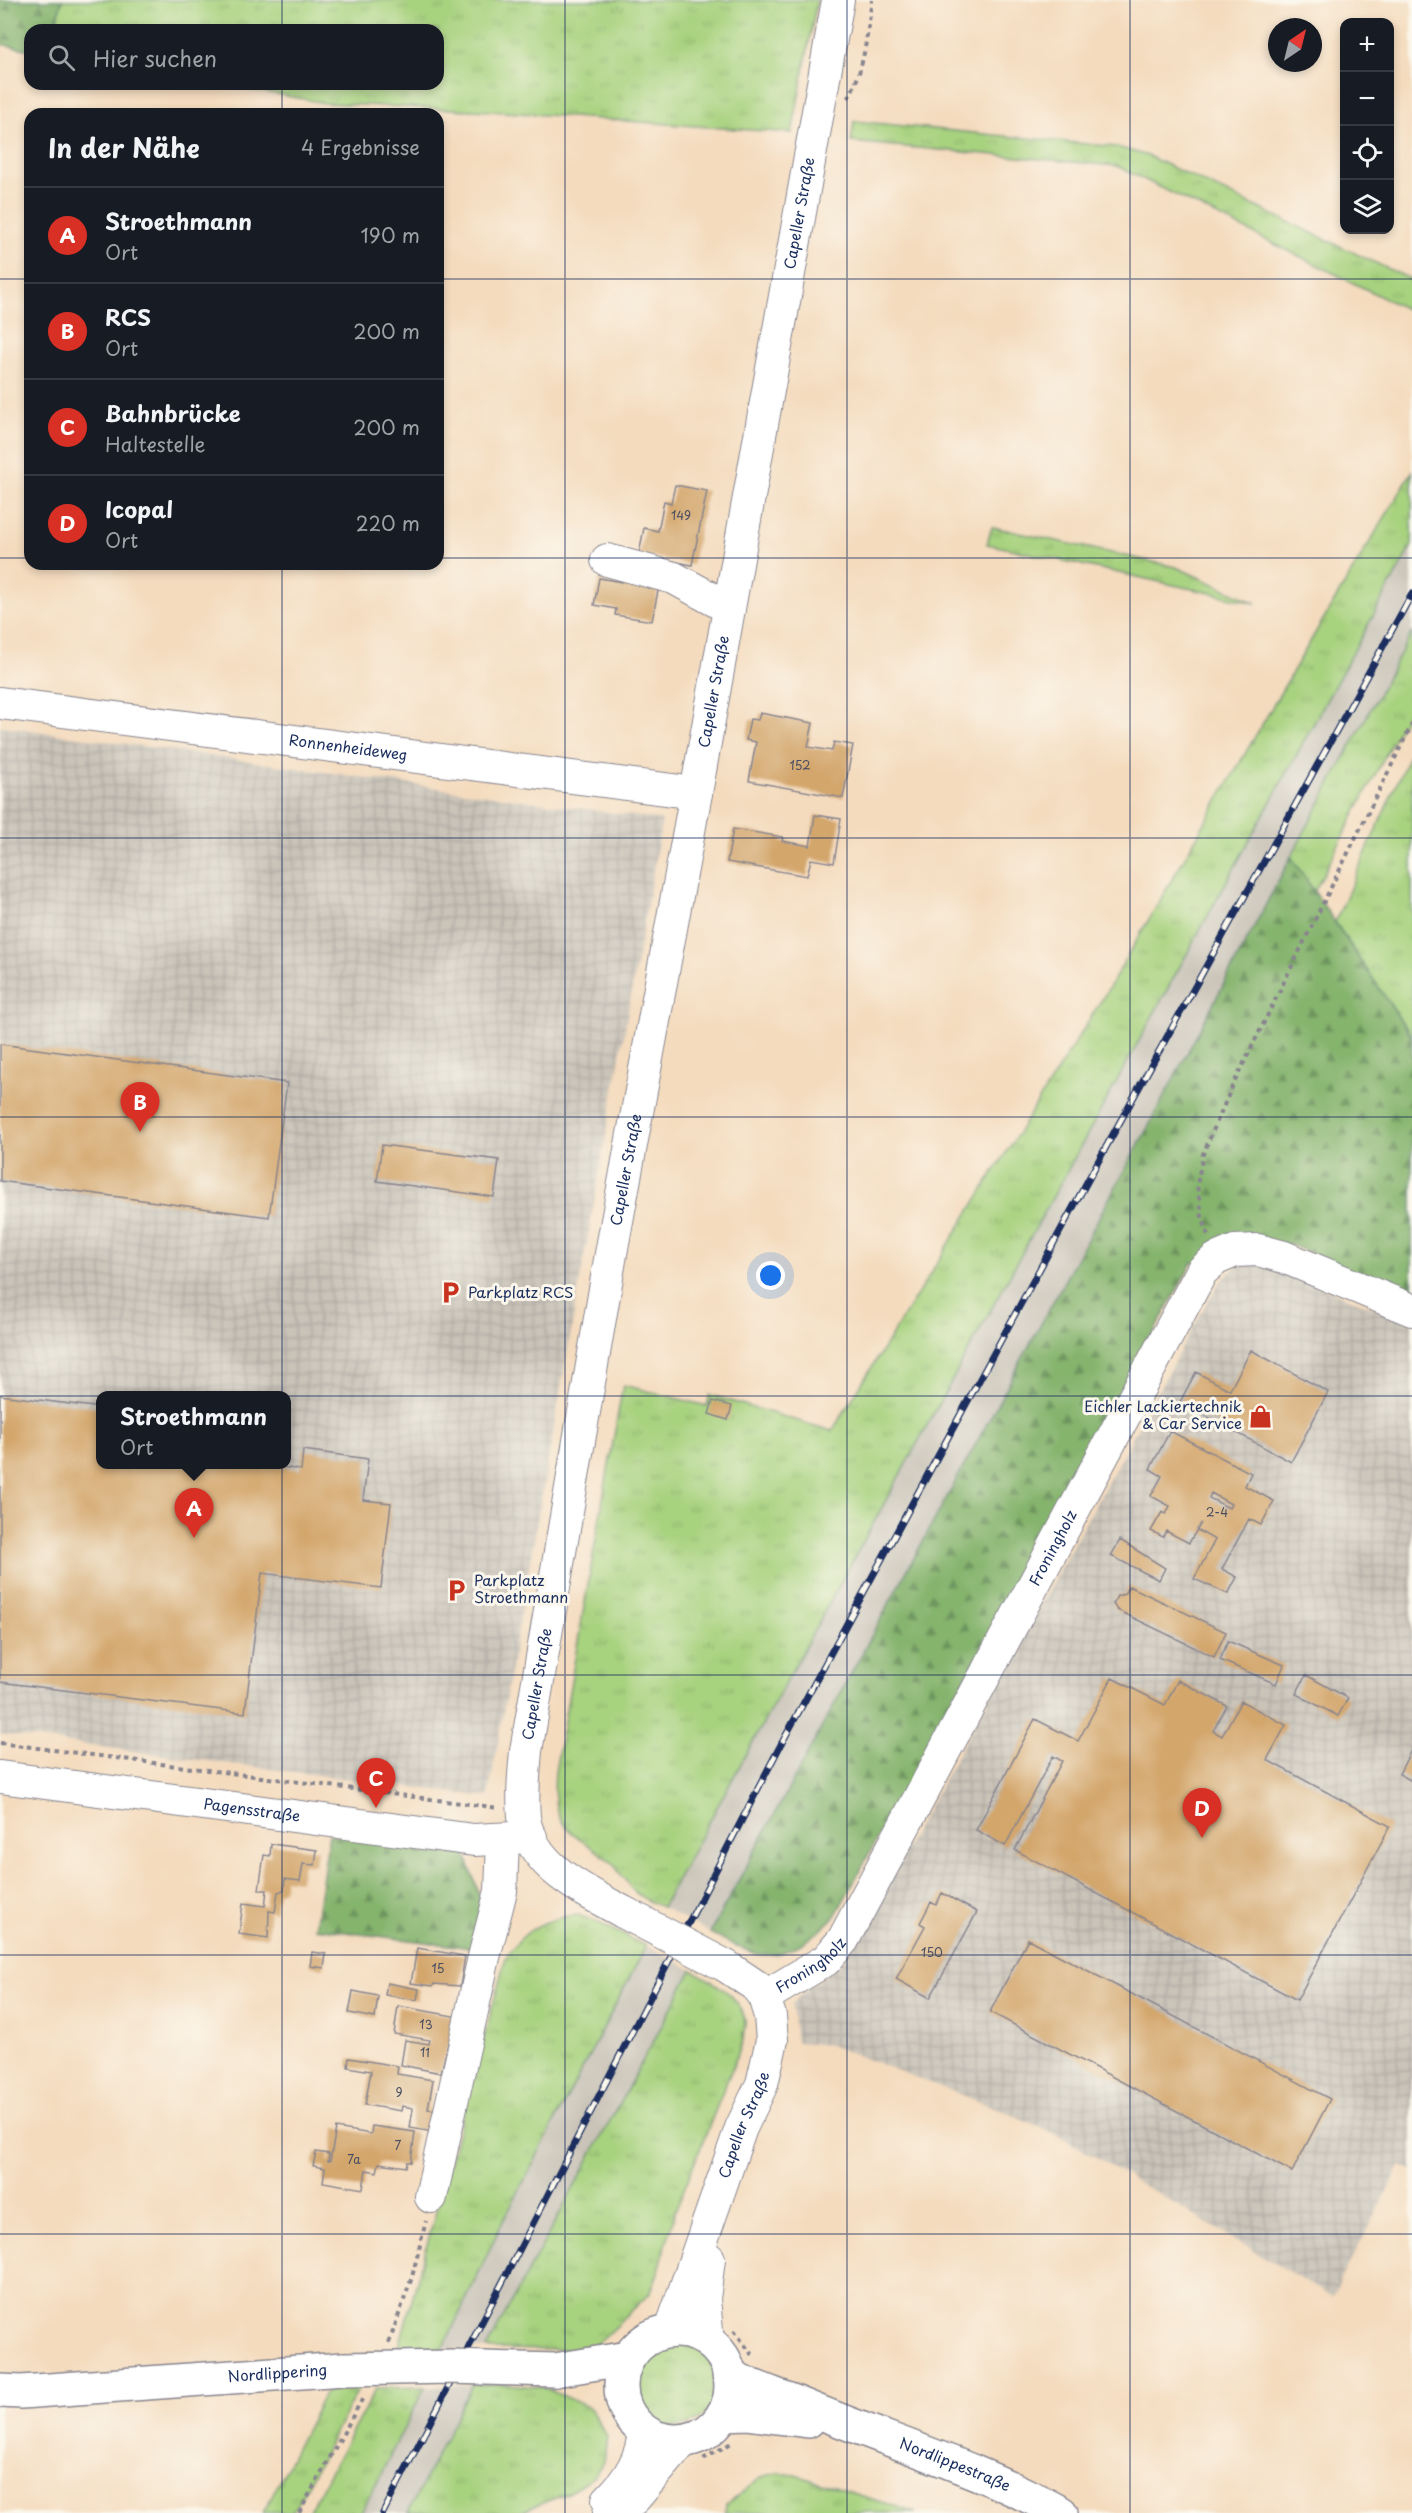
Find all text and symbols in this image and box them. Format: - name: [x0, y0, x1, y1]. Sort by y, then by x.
- north arrow: [1268, 18, 1322, 72]
- map controls: [1340, 18, 1394, 234]
- button: +: [1340, 18, 1394, 72]
- search box: [24, 24, 444, 90]
- icon: search: [45, 41, 78, 74]
- text: Hier suchen: [93, 41, 217, 74]
- button: −: [1340, 72, 1394, 126]
- button: locate: [1340, 126, 1394, 180]
- text: In der Nähe: [48, 128, 200, 167]
- text: 4 Ergebnisse: [301, 132, 420, 162]
- street label: Capeller Straße: [777, 155, 820, 271]
- button: layers: [1340, 180, 1394, 234]
- text: Stroethmann: [105, 204, 252, 237]
- text: A: [60, 220, 75, 250]
- text: 190 m: [361, 220, 420, 250]
- text: Ort: [105, 237, 138, 267]
- text: RCS: [105, 300, 151, 333]
- text: B: [61, 316, 74, 346]
- text: 200 m: [353, 316, 420, 346]
- text: Ort: [105, 333, 138, 363]
- text: Bahnbrücke: [105, 396, 241, 429]
- text: C: [60, 412, 75, 442]
- text: 200 m: [353, 412, 420, 442]
- text: Haltestelle: [105, 429, 205, 459]
- text: Icopal: [105, 492, 173, 525]
- house number: 149: [671, 506, 691, 524]
- text: D: [60, 508, 75, 538]
- text: 220 m: [356, 508, 420, 538]
- text: Ort: [105, 525, 138, 555]
- street label: Capeller Straße: [691, 634, 734, 749]
- street label: Ronnenheideweg: [288, 727, 409, 766]
- house number: 152: [789, 756, 811, 774]
- pin: B: [120, 1082, 160, 1132]
- street label: Capeller Straße: [603, 1112, 647, 1227]
- your location: [756, 1261, 785, 1290]
- parking icon: Parkplatz RCS: [437, 1280, 463, 1306]
- place label: Parkplatz RCS: [468, 1280, 573, 1303]
- popup: [96, 1391, 291, 1469]
- place label: Eichler Lackiertechnik & Car Service: [1084, 1394, 1242, 1434]
- text: Stroethmann: [120, 1399, 267, 1432]
- shop icon: Eichler Lackiertechnik & Car Service: [1247, 1403, 1273, 1429]
- text: Ort: [120, 1432, 153, 1462]
- pin: A: [174, 1488, 214, 1538]
- house number: 2-4: [1206, 1503, 1228, 1521]
- street label: Froningholz: [1022, 1505, 1082, 1590]
- place label: Parkplatz Stroethmann: [474, 1568, 568, 1608]
- parking icon: Parkplatz Stroethmann: [443, 1577, 469, 1603]
- street label: Capeller Straße: [515, 1626, 557, 1742]
- pin: C: [356, 1758, 395, 1808]
- pin: D: [1182, 1788, 1222, 1838]
- street label: Pagensstraße: [202, 1791, 302, 1827]
- street label: Froningholz: [771, 1931, 851, 1998]
- house number: 150: [921, 1943, 943, 1961]
- house number: 15: [431, 1959, 445, 1977]
- house number: 13: [419, 2015, 433, 2033]
- house number: 11: [420, 2043, 430, 2061]
- street label: Capeller Straße: [711, 2069, 774, 2181]
- house number: 9: [395, 2083, 403, 2101]
- house number: 7: [395, 2136, 402, 2154]
- house number: 7a: [347, 2150, 361, 2168]
- street label: Nordlippering: [227, 2357, 328, 2387]
- street label: Nordlippestraße: [896, 2431, 1015, 2496]

